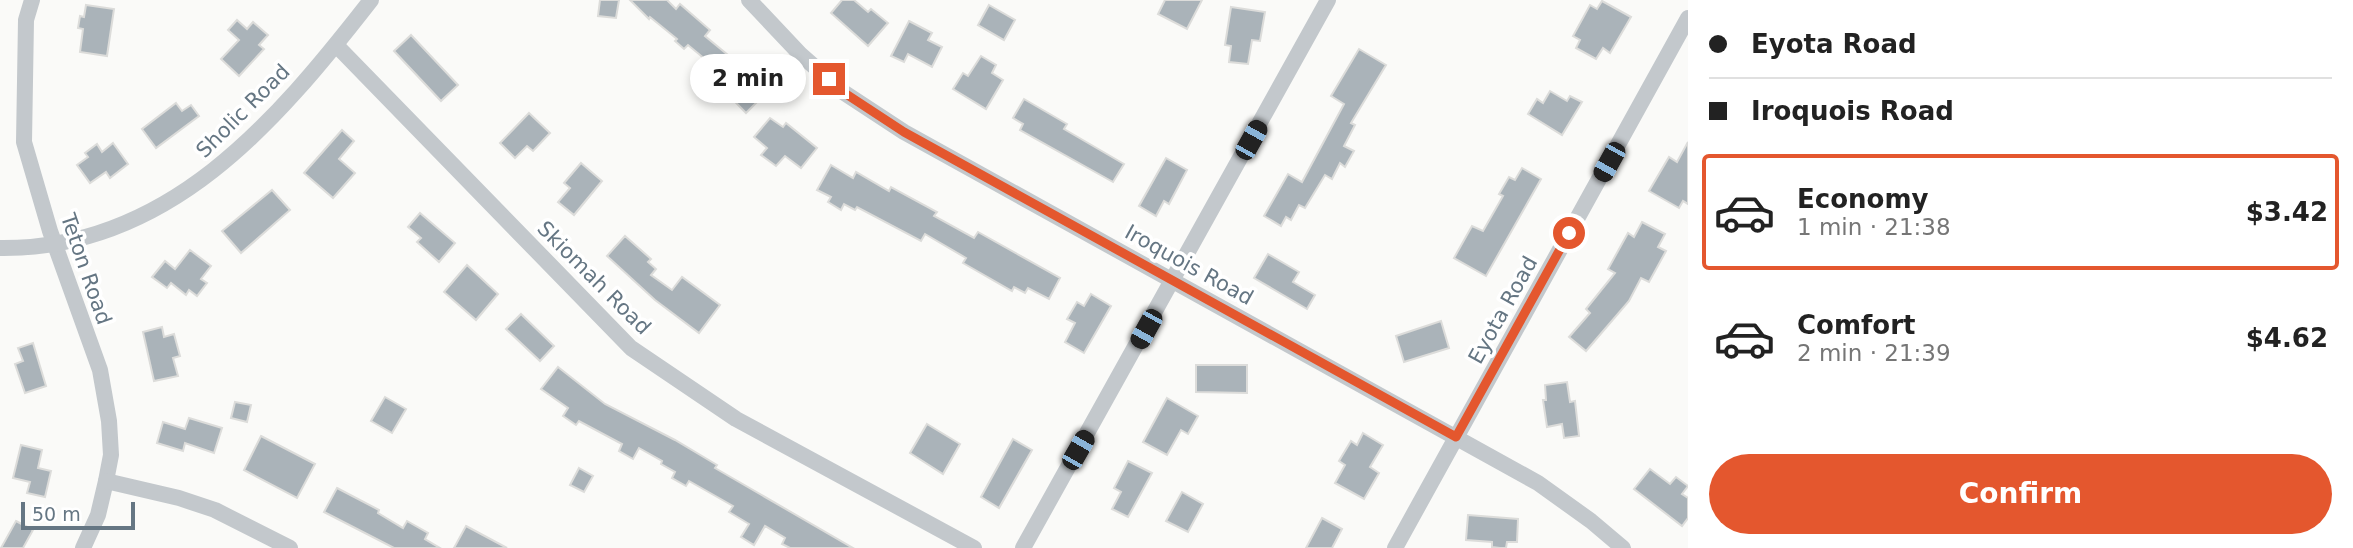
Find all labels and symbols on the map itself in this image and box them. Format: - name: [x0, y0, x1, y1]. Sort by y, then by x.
- callout: 2 min: [689, 55, 804, 104]
- street label: Sholic Road: [191, 59, 295, 163]
- route end: [813, 63, 845, 95]
- car: [1232, 117, 1271, 163]
- car: [1590, 139, 1629, 185]
- street label: Teton Road: [55, 209, 116, 328]
- street label: Skiomah Road: [532, 216, 656, 340]
- route start: [1553, 217, 1585, 249]
- street label: Iroquois Road: [1121, 220, 1257, 310]
- street label: Eyota Road: [1464, 252, 1542, 368]
- car: [1127, 306, 1166, 352]
- car: [1059, 427, 1098, 473]
- scale bar: [21, 499, 135, 531]

